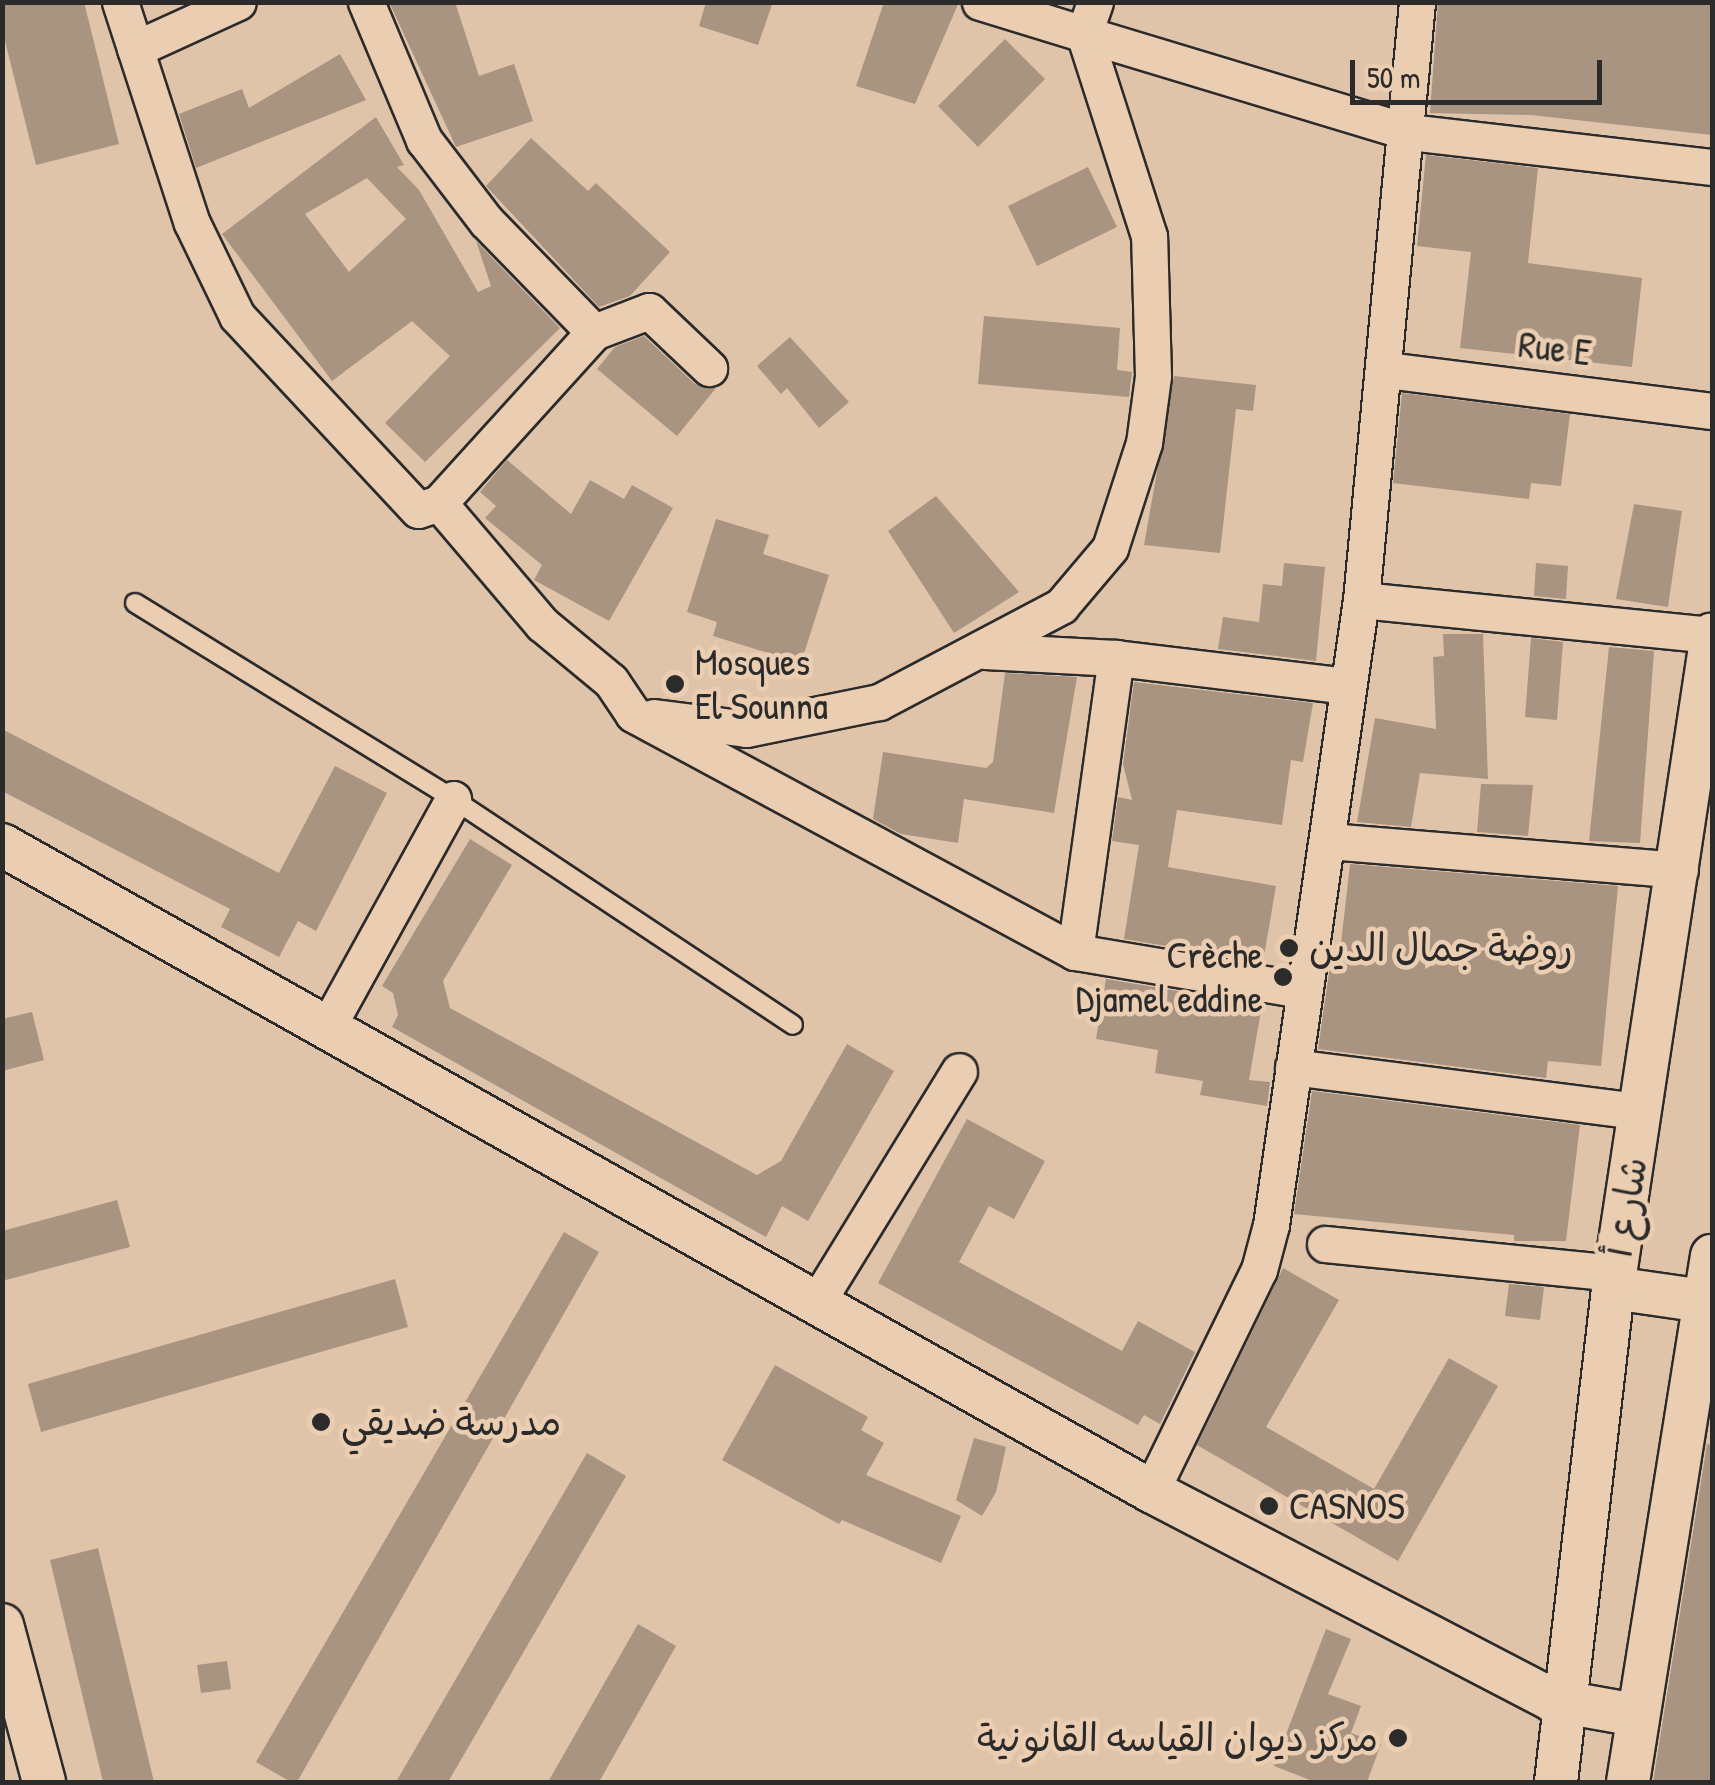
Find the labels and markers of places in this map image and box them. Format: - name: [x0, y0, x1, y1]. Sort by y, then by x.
- place label: Mosques El Sounna: [695, 639, 828, 728]
- marker: Mosques El Sounna: [664, 673, 686, 695]
- place label: روضة جمال الدين: [1309, 925, 1573, 971]
- place label: Crèche Djamel eddine: [1076, 932, 1263, 1022]
- marker: روضة جمال الدين: [1278, 937, 1300, 959]
- marker: Crèche Djamel eddine: [1272, 966, 1294, 988]
- place label: مدرسة ضديقي: [341, 1399, 561, 1445]
- marker: مدرسة ضديقي: [310, 1411, 332, 1433]
- place label: CASNOS: [1289, 1483, 1405, 1529]
- marker: CASNOS: [1258, 1495, 1280, 1517]
- place label: مركز ديوان القياسه القانونية: [977, 1715, 1378, 1761]
- marker: مركز ديوان القياسه القانونية: [1387, 1727, 1409, 1749]

